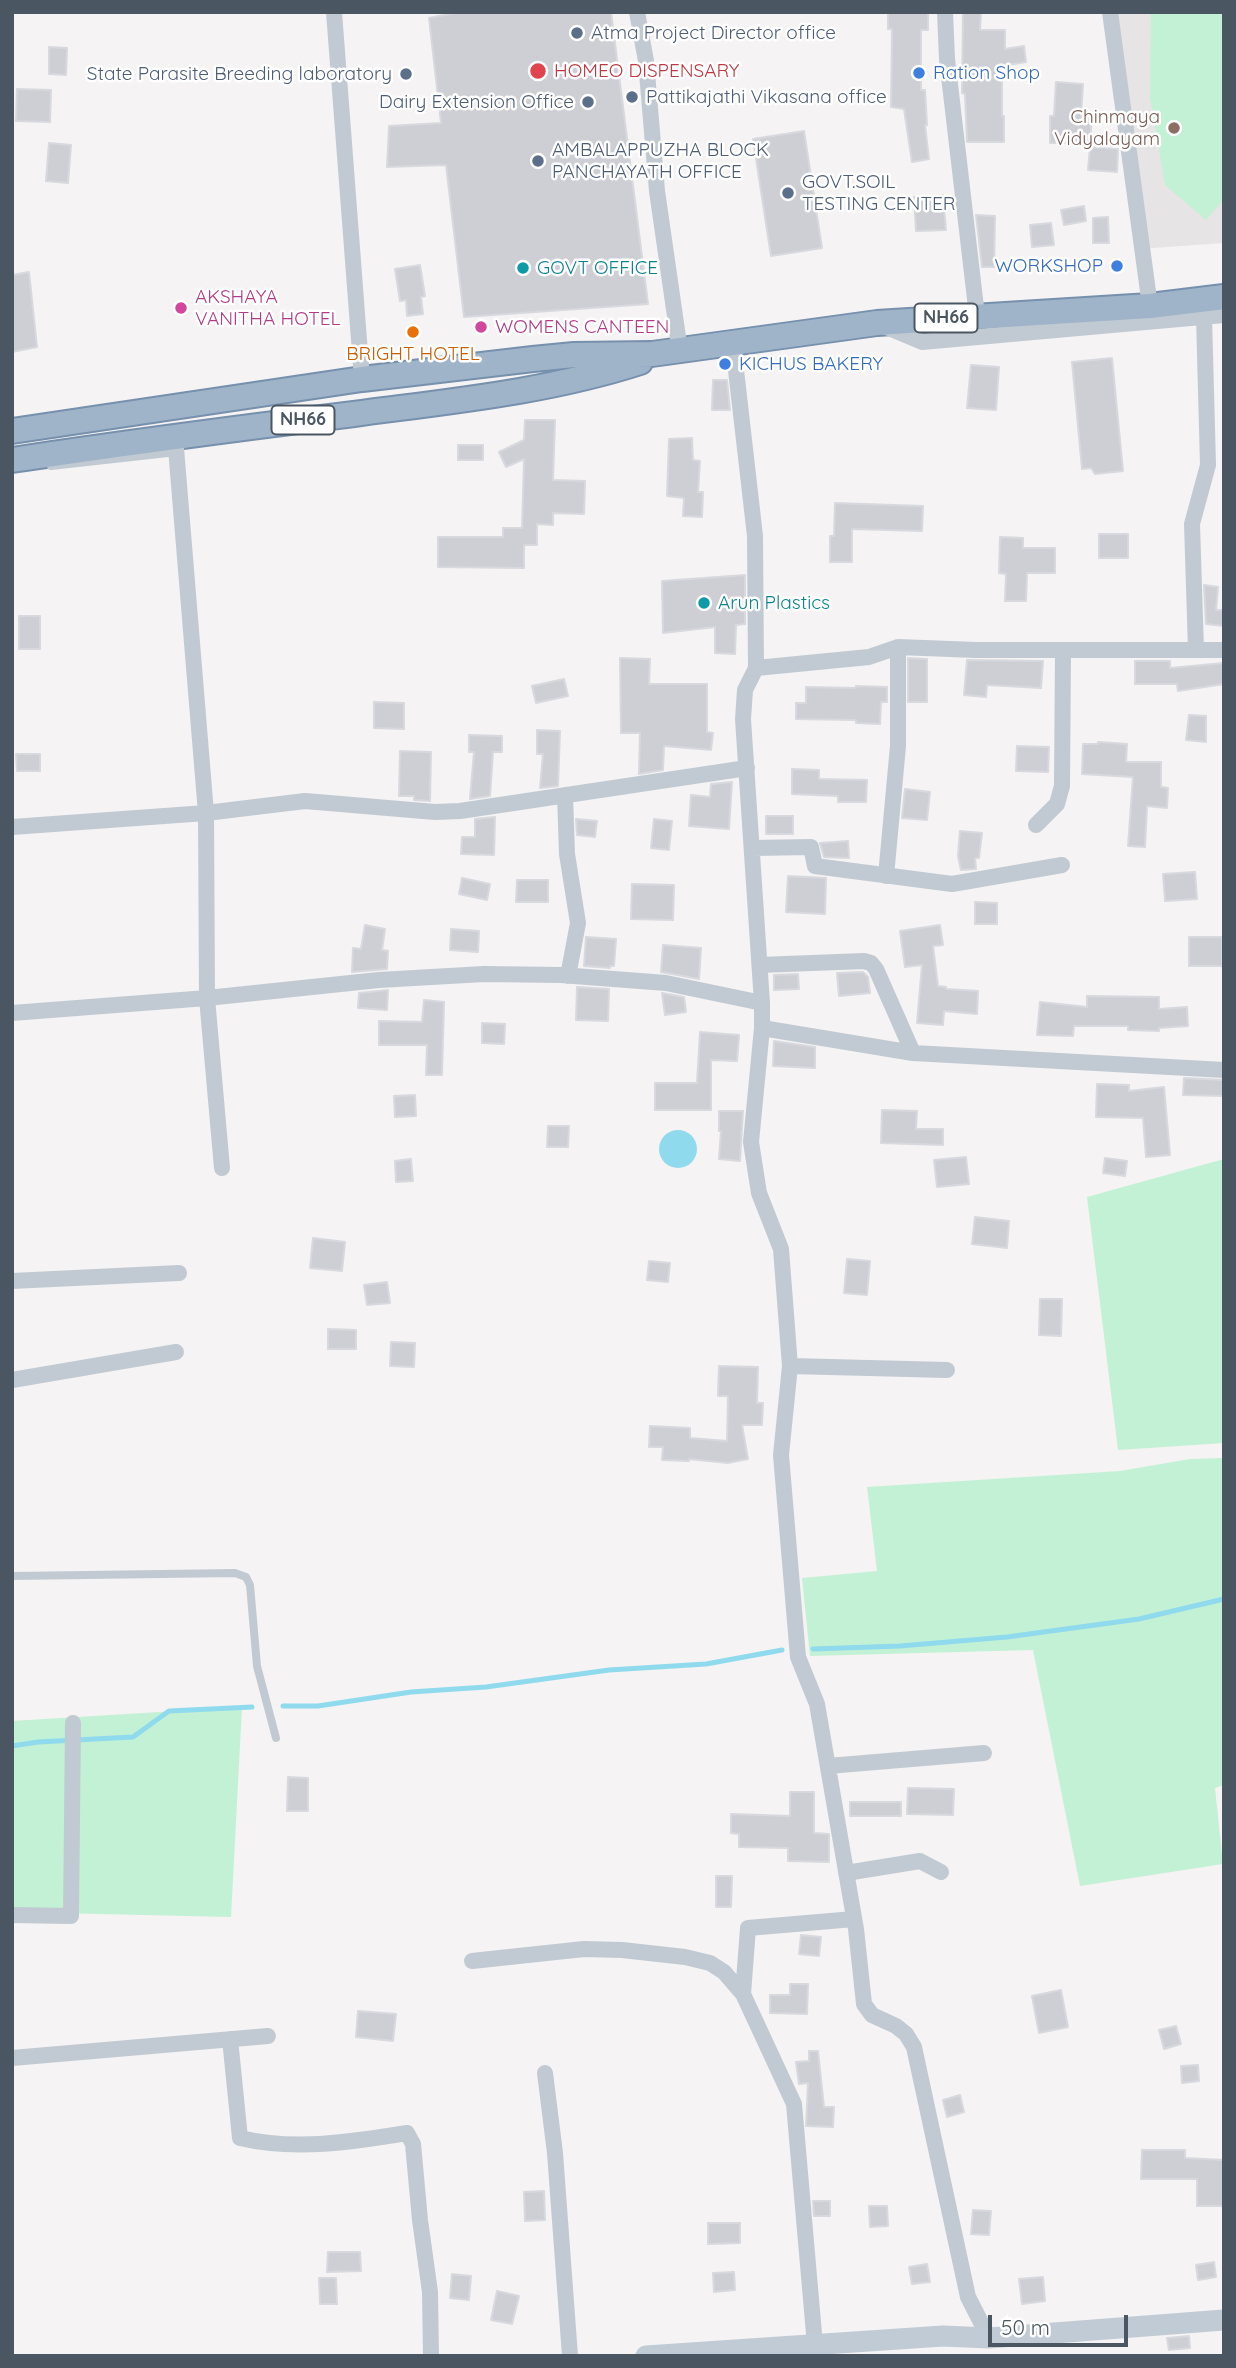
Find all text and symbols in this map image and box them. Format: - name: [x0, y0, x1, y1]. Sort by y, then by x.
- place label: Atma Project Director office: [591, 22, 836, 44]
- marker: Atma Project Director office: [569, 25, 585, 41]
- place label: HOMEO DISPENSARY: [554, 60, 739, 82]
- marker: HOMEO DISPENSARY: [528, 61, 548, 81]
- place label: Ration Shop: [933, 62, 1040, 84]
- place label: State Parasite Breeding laboratory: [87, 63, 392, 85]
- marker: Ration Shop: [911, 65, 927, 81]
- marker: State Parasite Breeding laboratory: [398, 66, 414, 82]
- place label: Pattikajathi Vikasana office: [646, 86, 887, 108]
- marker: Pattikajathi Vikasana office: [624, 89, 640, 105]
- place label: Dairy Extension Office: [379, 91, 574, 113]
- marker: Dairy Extension Office: [580, 94, 596, 110]
- place label: Chinmaya Vidyalayam: [1054, 106, 1160, 150]
- marker: Chinmaya Vidyalayam: [1166, 120, 1182, 136]
- place label: AMBALAPPUZHA BLOCK PANCHAYATH OFFICE: [552, 139, 769, 183]
- marker: AMBALAPPUZHA BLOCK PANCHAYATH OFFICE: [530, 153, 546, 169]
- place label: GOVT.SOIL TESTING CENTER: [802, 171, 955, 215]
- marker: GOVT.SOIL TESTING CENTER: [780, 185, 796, 201]
- place label: WORKSHOP: [995, 255, 1103, 277]
- place label: GOVT OFFICE: [537, 257, 658, 279]
- marker: WORKSHOP: [1109, 258, 1125, 274]
- marker: GOVT OFFICE: [515, 260, 531, 276]
- place label: AKSHAYA VANITHA HOTEL: [195, 286, 341, 330]
- marker: AKSHAYA VANITHA HOTEL: [173, 300, 189, 316]
- road number: NH66: [914, 304, 978, 332]
- place label: WOMENS CANTEEN: [495, 316, 669, 338]
- marker: WOMENS CANTEEN: [473, 319, 489, 335]
- marker: BRIGHT HOTEL: [405, 324, 421, 340]
- place label: BRIGHT HOTEL: [346, 343, 480, 365]
- place label: KICHUS BAKERY: [739, 353, 883, 375]
- marker: KICHUS BAKERY: [717, 356, 733, 372]
- road number: NH66: [272, 406, 334, 434]
- place label: Arun Plastics: [718, 592, 830, 614]
- marker: Arun Plastics: [696, 595, 712, 611]
- scale bar: [991, 2302, 1131, 2346]
- text: 50 m: [1001, 2314, 1050, 2340]

